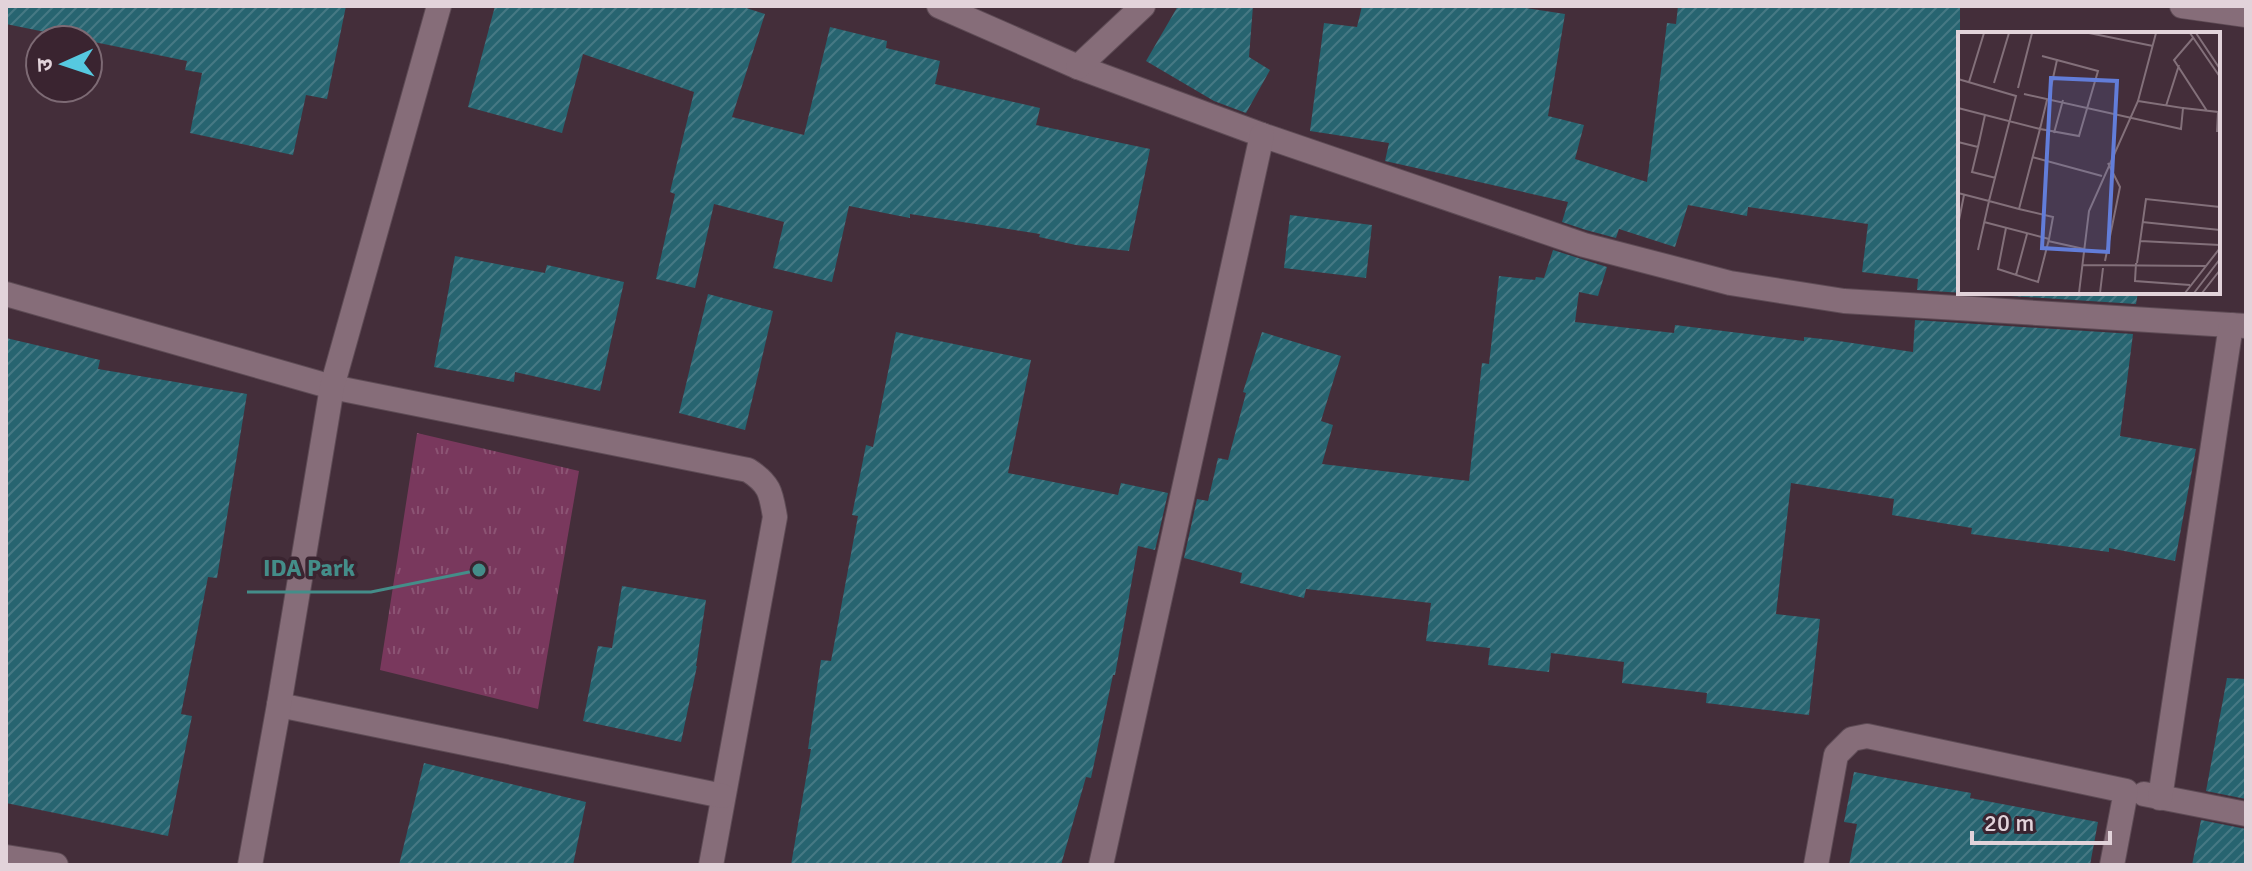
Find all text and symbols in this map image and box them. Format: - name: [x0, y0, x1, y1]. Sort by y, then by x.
- north arrow: [24, 24, 104, 104]
- inset map: [1958, 32, 2220, 294]
- text: उ: [31, 57, 58, 72]
- callout: IDA Park: [247, 544, 371, 592]
- text: IDA Park: [263, 553, 355, 583]
- scale bar: [1972, 795, 2110, 845]
- text: 20 m: [1984, 808, 2034, 838]

